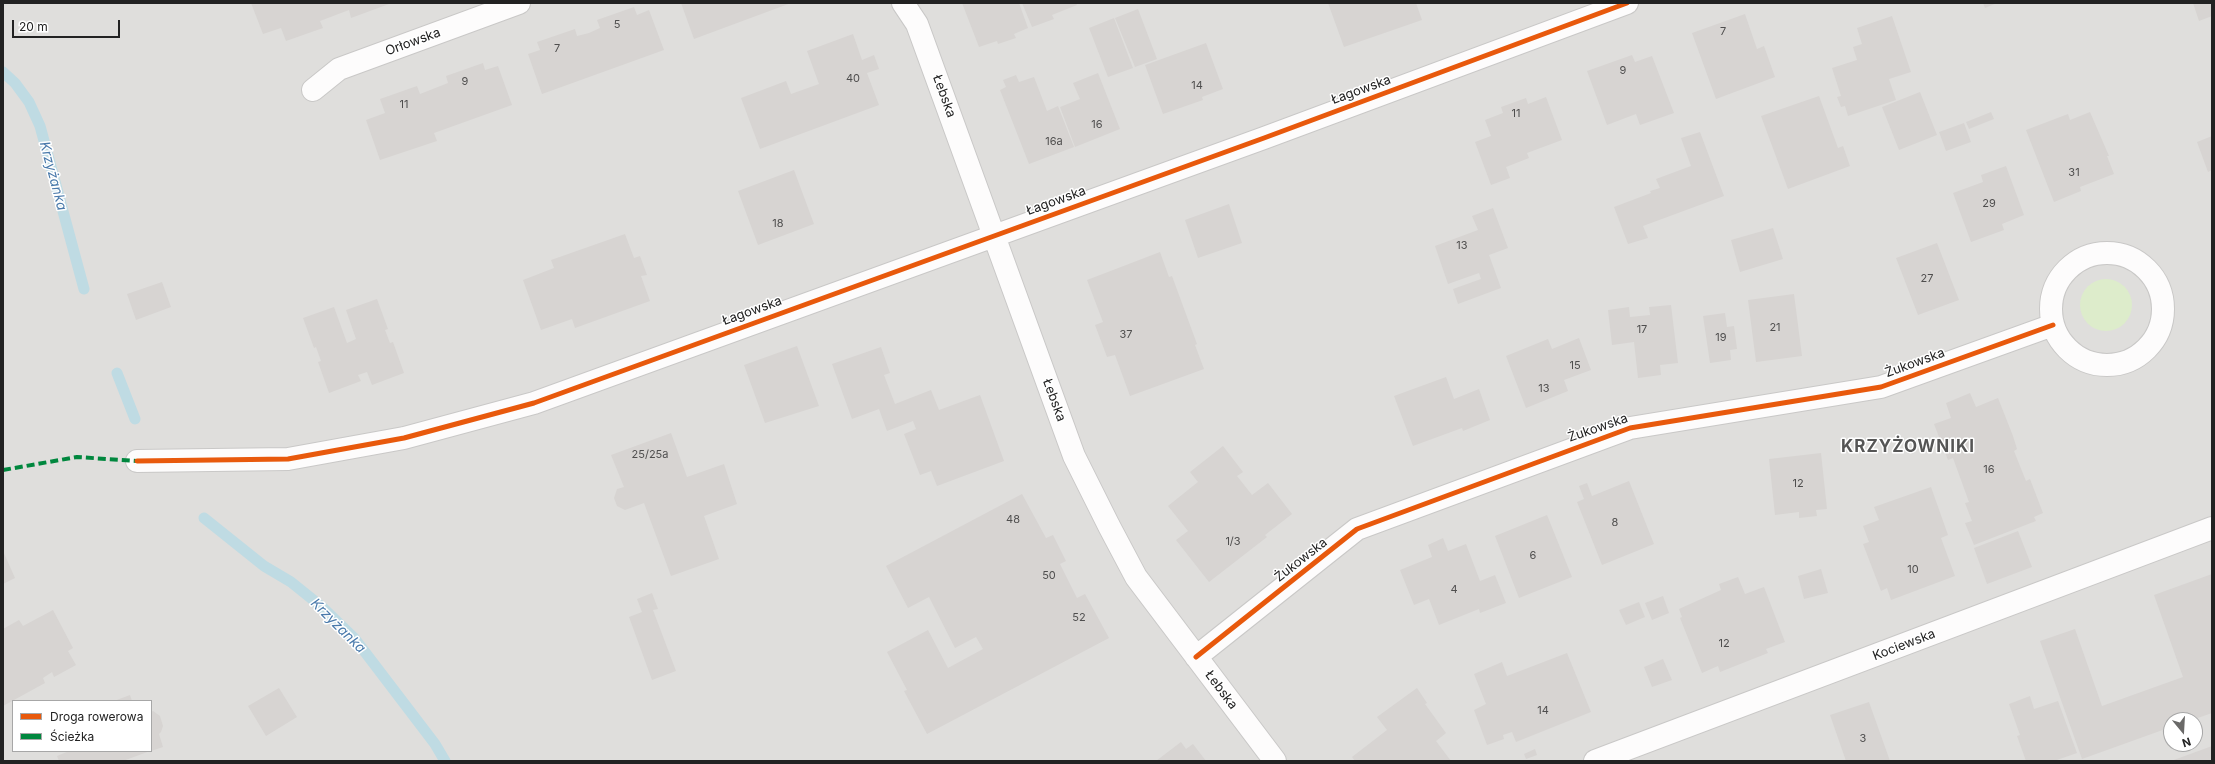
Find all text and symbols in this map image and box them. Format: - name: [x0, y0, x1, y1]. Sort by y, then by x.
- scale bar: [14, 12, 122, 38]
- house number: 5: [614, 18, 620, 32]
- text: 20 m: [19, 19, 48, 34]
- street label: Orłowska: [383, 25, 443, 59]
- house number: 7: [1720, 25, 1726, 39]
- house number: 7: [554, 42, 560, 56]
- house number: 9: [1620, 64, 1626, 78]
- house number: 40: [846, 72, 860, 86]
- street label: Łebska: [929, 72, 959, 120]
- street label: Łagowska: [1329, 72, 1393, 108]
- house number: 9: [462, 75, 468, 89]
- house number: 14: [1191, 79, 1203, 93]
- house number: 11: [400, 98, 408, 112]
- house number: 11: [1512, 107, 1520, 121]
- house number: 16: [1091, 118, 1103, 132]
- house number: 16a: [1045, 135, 1063, 149]
- water label: Krzyżanka: [36, 140, 70, 212]
- house number: 31: [2068, 166, 2080, 180]
- street label: Łagowska: [1024, 183, 1088, 219]
- house number: 29: [1982, 197, 1996, 211]
- house number: 18: [772, 217, 784, 231]
- house number: 13: [1456, 239, 1468, 253]
- house number: 27: [1921, 272, 1933, 286]
- street label: Łagowska: [720, 293, 784, 329]
- house number: 21: [1769, 321, 1781, 335]
- house number: 17: [1637, 323, 1647, 337]
- house number: 37: [1119, 328, 1133, 342]
- house number: 19: [1715, 331, 1727, 345]
- street label: Żukowska: [1883, 345, 1947, 381]
- house number: 15: [1569, 359, 1581, 373]
- street label: Łebska: [1039, 376, 1069, 424]
- house number: 13: [1538, 382, 1550, 396]
- street label: Żukowska: [1566, 410, 1630, 446]
- district label: KRZYŻOWNIKI: [1841, 437, 1975, 457]
- house number: 25/25a: [632, 448, 668, 462]
- house number: 16: [1983, 463, 1995, 477]
- house number: 12: [1792, 477, 1804, 491]
- house number: 48: [1006, 513, 1020, 527]
- house number: 8: [1612, 516, 1618, 530]
- house number: 1/3: [1225, 535, 1241, 549]
- street label: Żukowska: [1272, 535, 1330, 585]
- house number: 6: [1530, 549, 1536, 563]
- house number: 10: [1907, 563, 1919, 577]
- house number: 50: [1042, 569, 1056, 583]
- house number: 4: [1450, 583, 1458, 597]
- water label: Krzyżanka: [307, 595, 369, 657]
- house number: 52: [1072, 611, 1086, 625]
- street label: Kociewska: [1870, 626, 1938, 664]
- house number: 12: [1718, 637, 1730, 651]
- street label: Łebska: [1201, 668, 1241, 712]
- legend: [12, 700, 152, 752]
- house number: 14: [1537, 704, 1549, 718]
- text: Droga rowerowa: [50, 709, 143, 724]
- north arrow: [2163, 712, 2203, 752]
- text: Ścieżka: [50, 729, 94, 744]
- house number: 3: [1860, 732, 1866, 746]
- text: N: [2180, 735, 2193, 750]

